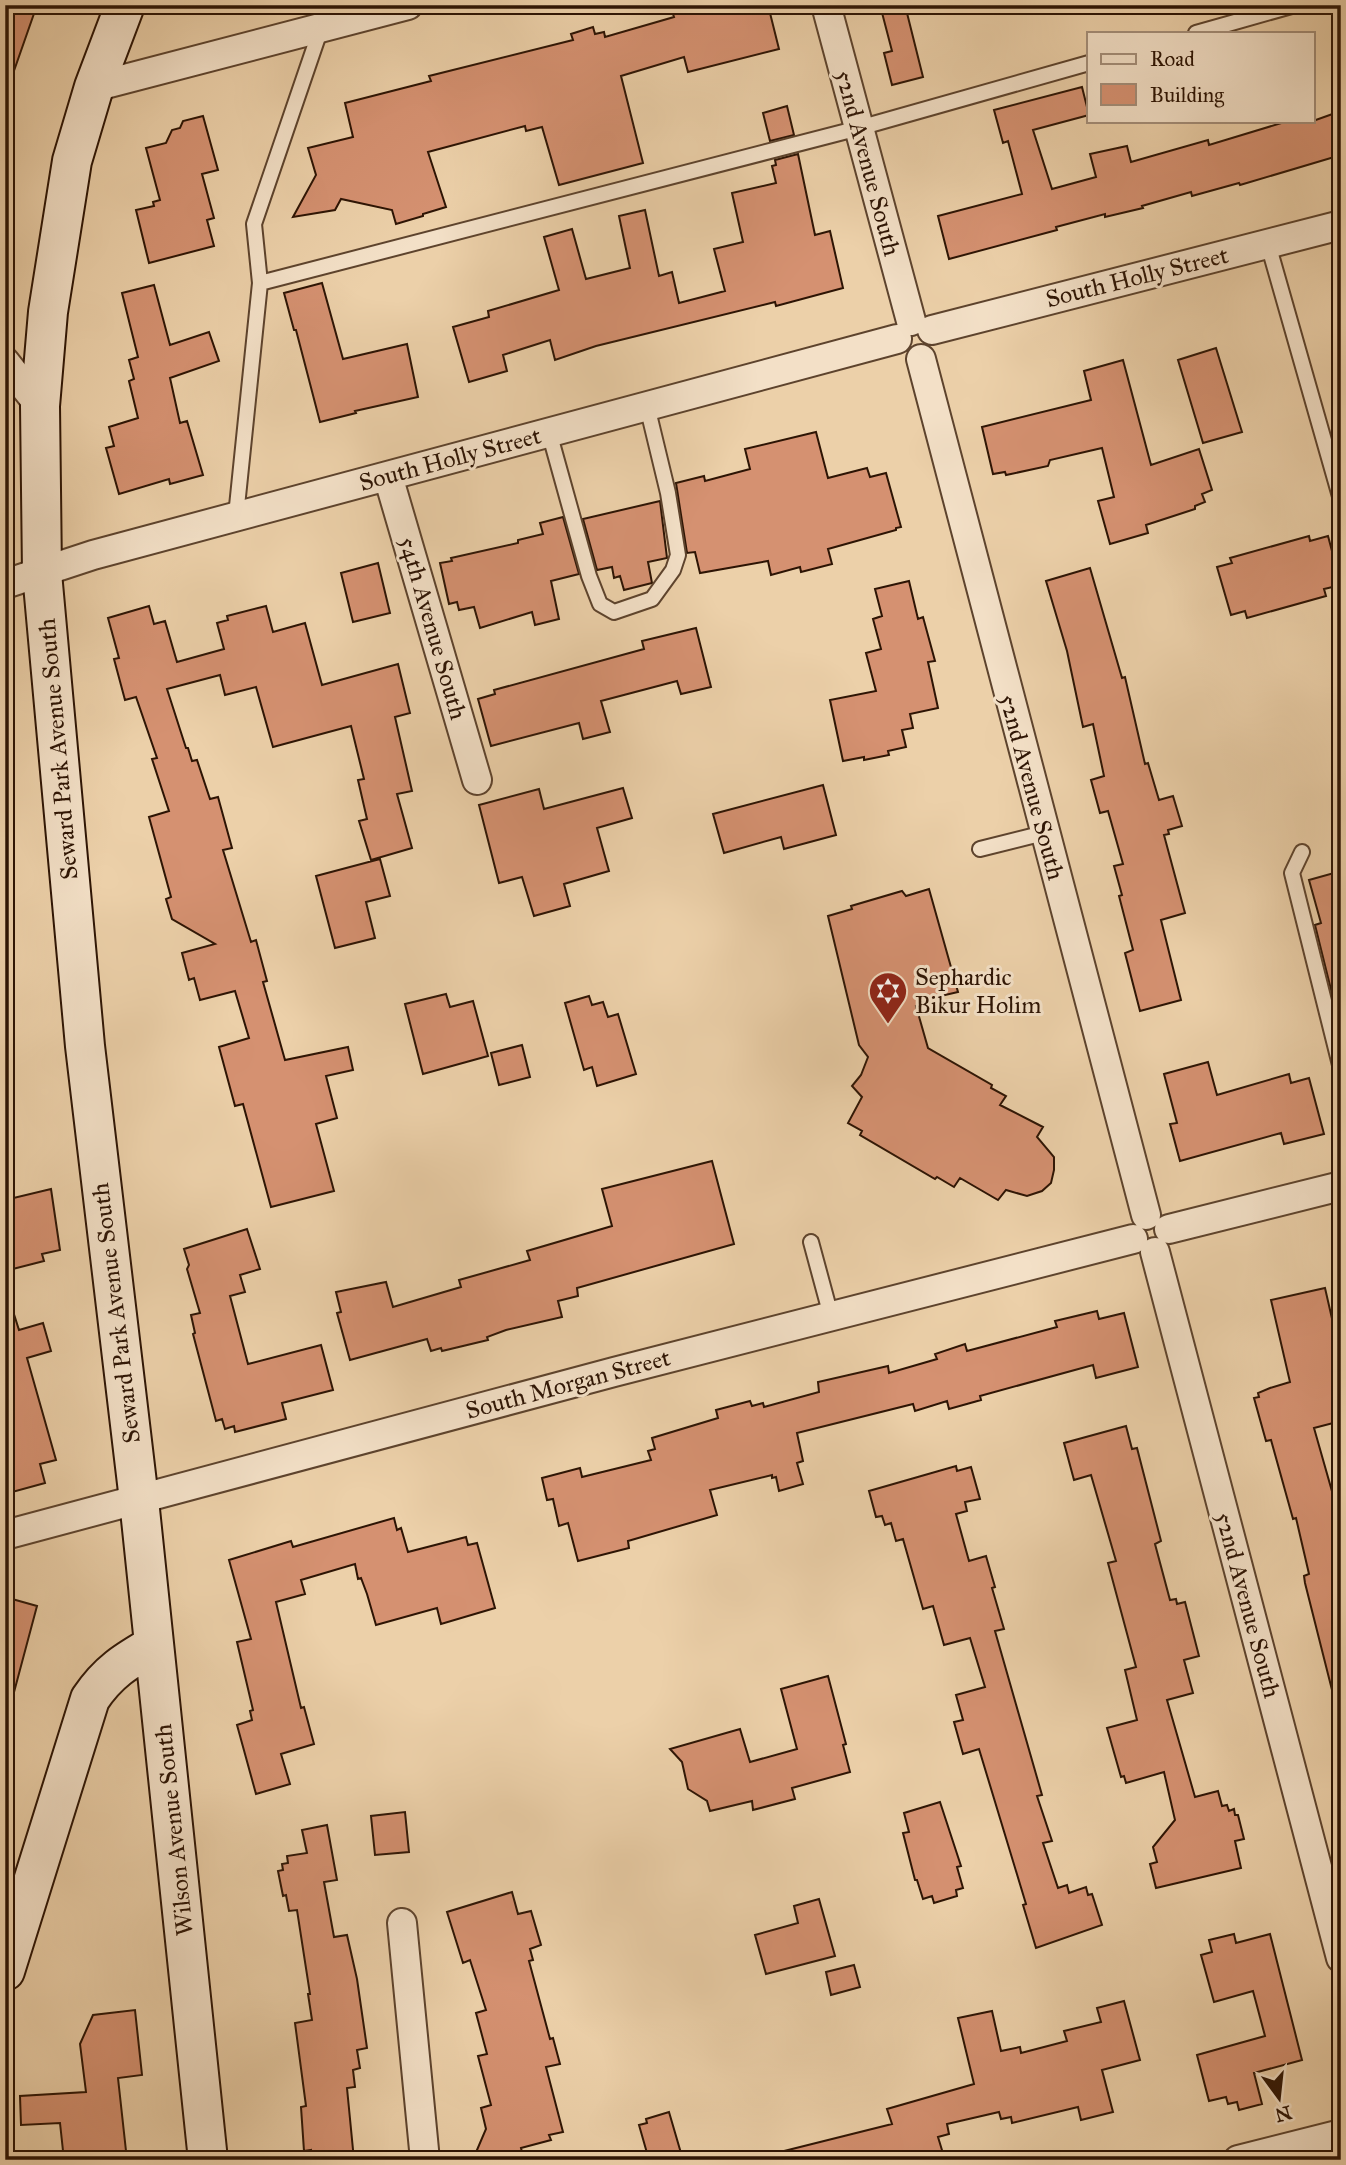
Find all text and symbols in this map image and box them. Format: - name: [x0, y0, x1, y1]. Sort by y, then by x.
- legend: [1087, 32, 1314, 122]
- text: Road: [1150, 46, 1195, 72]
- street label: 52nd Avenue South: [829, 67, 907, 259]
- text: Building: [1150, 82, 1224, 108]
- street label: South Holly Street: [1043, 240, 1232, 314]
- street label: South Holly Street: [356, 420, 545, 498]
- street label: 54th Avenue South: [393, 533, 473, 723]
- street label: Seward Park Avenue South: [32, 617, 84, 881]
- street label: 52nd Avenue South: [993, 691, 1071, 883]
- place label: Sephardic Bikur Holim: [915, 962, 1041, 1020]
- synagogue icon: Sephardic Bikur Holim: [867, 970, 909, 1025]
- street label: Seward Park Avenue South: [85, 1181, 147, 1445]
- street label: South Morgan Street: [462, 1342, 674, 1426]
- street label: 52nd Avenue South: [1209, 1509, 1287, 1701]
- street label: Wilson Avenue South: [148, 1723, 200, 1937]
- north arrow: [1244, 2064, 1314, 2134]
- text: N: [1273, 2101, 1294, 2127]

